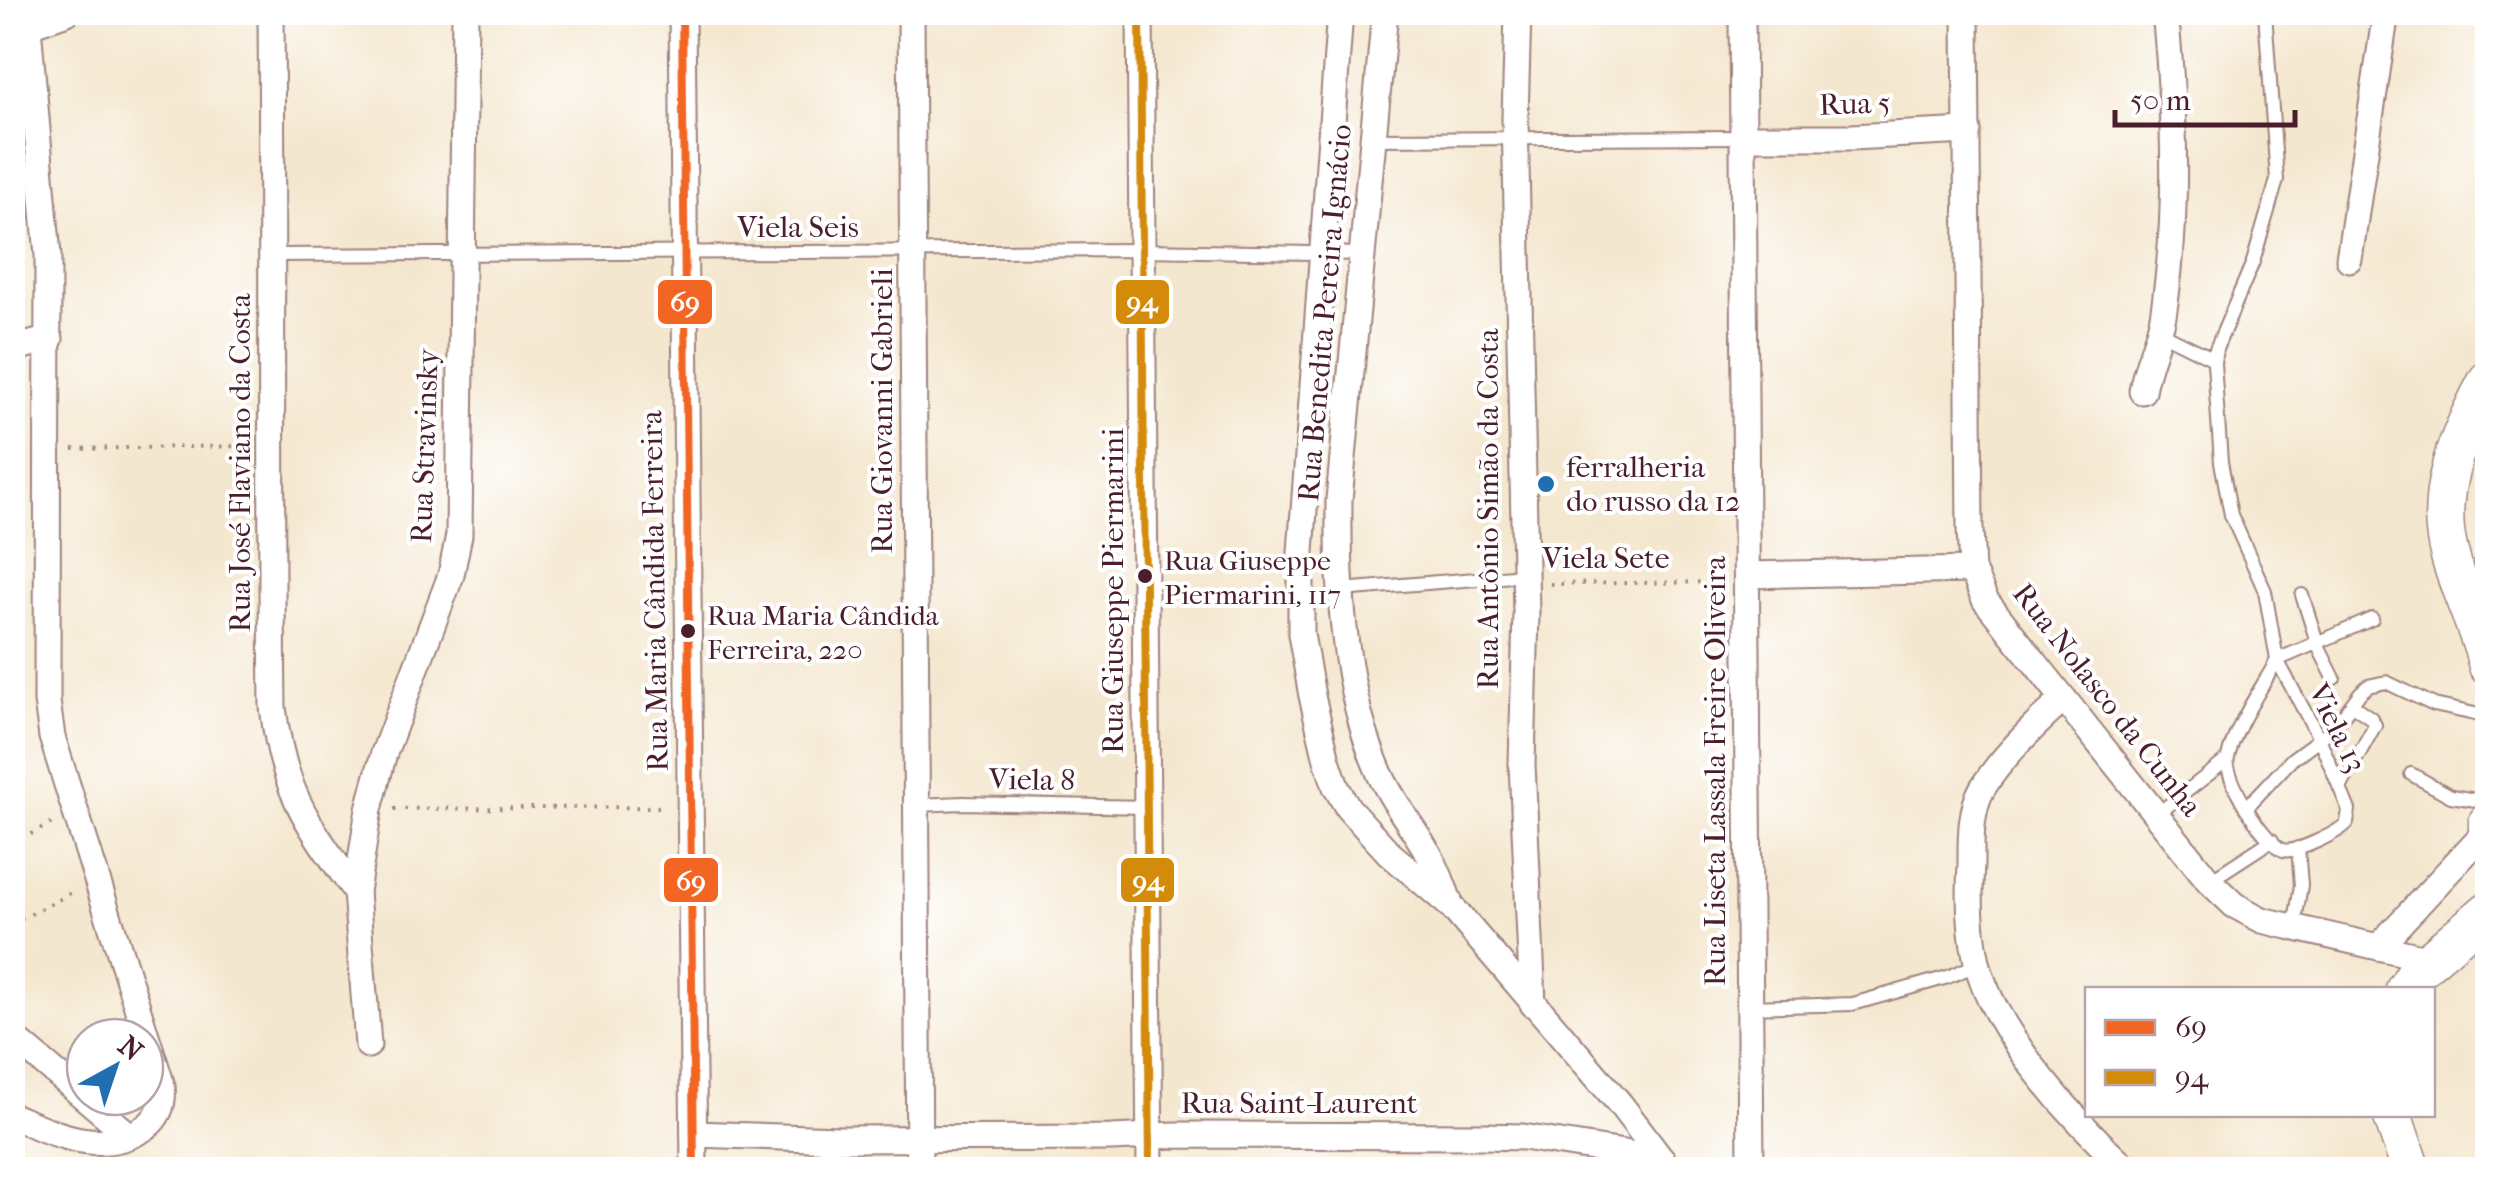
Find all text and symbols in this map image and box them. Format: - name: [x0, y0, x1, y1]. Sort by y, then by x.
- scale bar: [2115, 65, 2295, 127]
- text: 50 m: [2130, 83, 2191, 118]
- street label: Rua 5: [1819, 85, 1891, 123]
- street label: Rua Benedita Pereira Ignácio: [1291, 123, 1359, 503]
- street label: Viela Seis: [736, 210, 859, 245]
- street label: Rua Giovanni Gabrieli: [865, 268, 900, 554]
- line badge: 69: [656, 278, 714, 326]
- line badge: 94: [1114, 278, 1171, 326]
- text: 69: [670, 285, 700, 318]
- text: 94: [1127, 285, 1159, 319]
- street label: Rua José Flaviano da Costa: [223, 292, 258, 633]
- street label: Rua Antônio Simão da Costa: [1471, 327, 1506, 690]
- street label: Rua Stravinsky: [404, 347, 446, 544]
- street label: Rua Maria Cândida Ferreira: [634, 409, 676, 772]
- street label: Rua Giuseppe Piermarini: [1096, 428, 1131, 754]
- place label: ferralheria do russo da 12: [1566, 450, 1740, 519]
- marker: ferralheria do russo da 12: [1535, 473, 1557, 495]
- street label: Viela Sete: [1541, 541, 1670, 576]
- place label: Rua Giuseppe Piermarini, 117: [1164, 544, 1341, 611]
- street label: Rua Liseta Lassala Freire Oliveira: [1698, 555, 1733, 986]
- marker: Rua Giuseppe Piermarini, 117: [1135, 566, 1155, 586]
- street label: Rua Nolasco da Cunha: [2005, 577, 2209, 824]
- place label: Rua Maria Cândida Ferreira, 220: [707, 599, 940, 666]
- marker: Rua Maria Cândida Ferreira, 220: [678, 621, 698, 641]
- street label: Viela 13: [2300, 677, 2373, 778]
- street label: Viela 8: [987, 762, 1076, 798]
- line badge: 69: [662, 856, 720, 904]
- line badge: 94: [1119, 856, 1176, 904]
- text: 69: [676, 864, 706, 897]
- text: 94: [1133, 864, 1165, 898]
- legend: [2085, 987, 2435, 1117]
- text: 69: [2175, 1010, 2207, 1045]
- north arrow: [65, 1017, 165, 1117]
- text: N: [112, 1029, 150, 1068]
- text: 94: [2175, 1060, 2209, 1095]
- street label: Rua Saint-Laurent: [1181, 1086, 1418, 1121]

